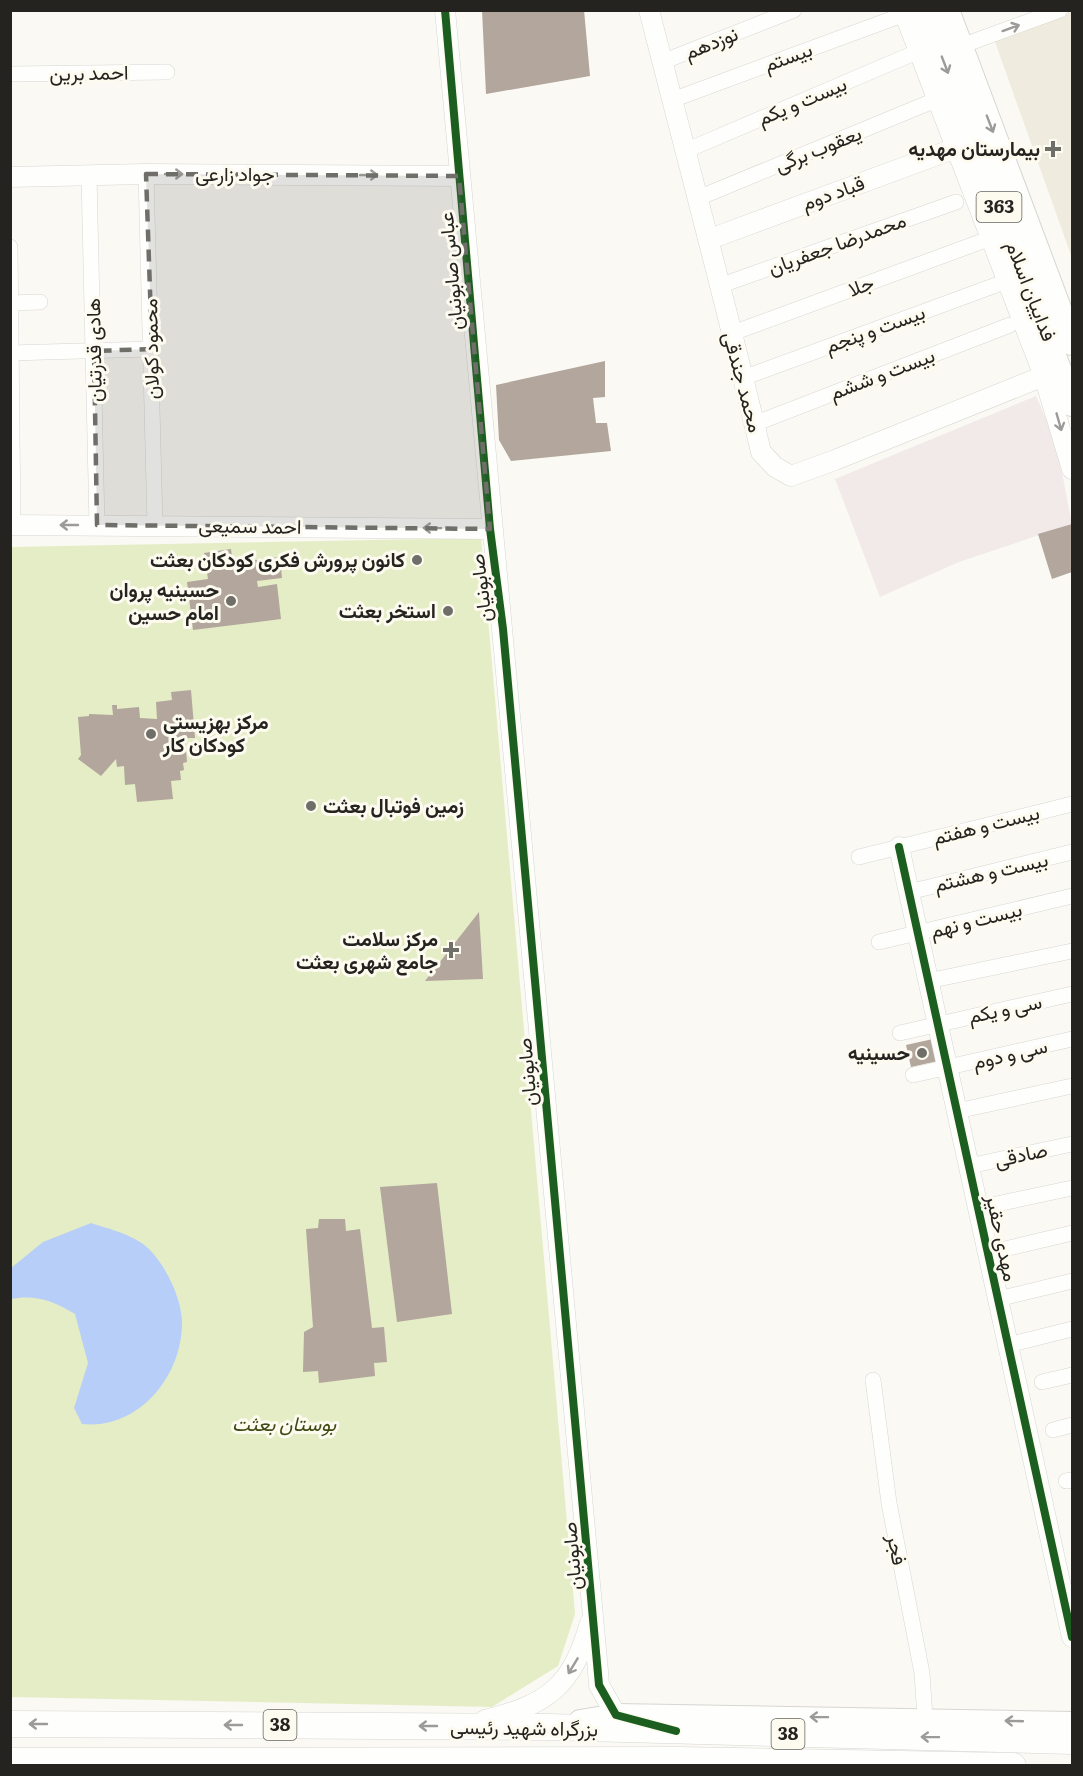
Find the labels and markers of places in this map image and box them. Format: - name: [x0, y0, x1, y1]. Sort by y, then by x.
- place label: بیمارستان مهدیه: [908, 132, 1040, 162]
- marker: بیمارستان مهدیه: [1044, 140, 1062, 158]
- place label: کانون پرورش فکری کودکان بعثت: [150, 543, 405, 574]
- marker: کانون پرورش فکری کودکان بعثت: [410, 553, 424, 567]
- place label: حسینیه پروان امام حسین: [110, 573, 219, 626]
- marker: حسینیه پروان امام حسین: [224, 594, 238, 608]
- place label: استخر بعثت: [339, 594, 436, 624]
- marker: استخر بعثت: [441, 604, 455, 618]
- place label: مرکز بهزیستی کودکان کار: [162, 705, 269, 758]
- marker: مرکز بهزیستی کودکان کار: [144, 727, 158, 741]
- place label: زمین فوتبال بعثت: [323, 789, 464, 819]
- marker: زمین فوتبال بعثت: [304, 799, 318, 813]
- place label: مرکز سلامت جامع شهری بعثت: [296, 922, 438, 976]
- marker: مرکز سلامت جامع شهری بعثت: [442, 941, 460, 959]
- place label: حسینیه: [848, 1036, 910, 1066]
- marker: حسینیه: [915, 1046, 929, 1060]

